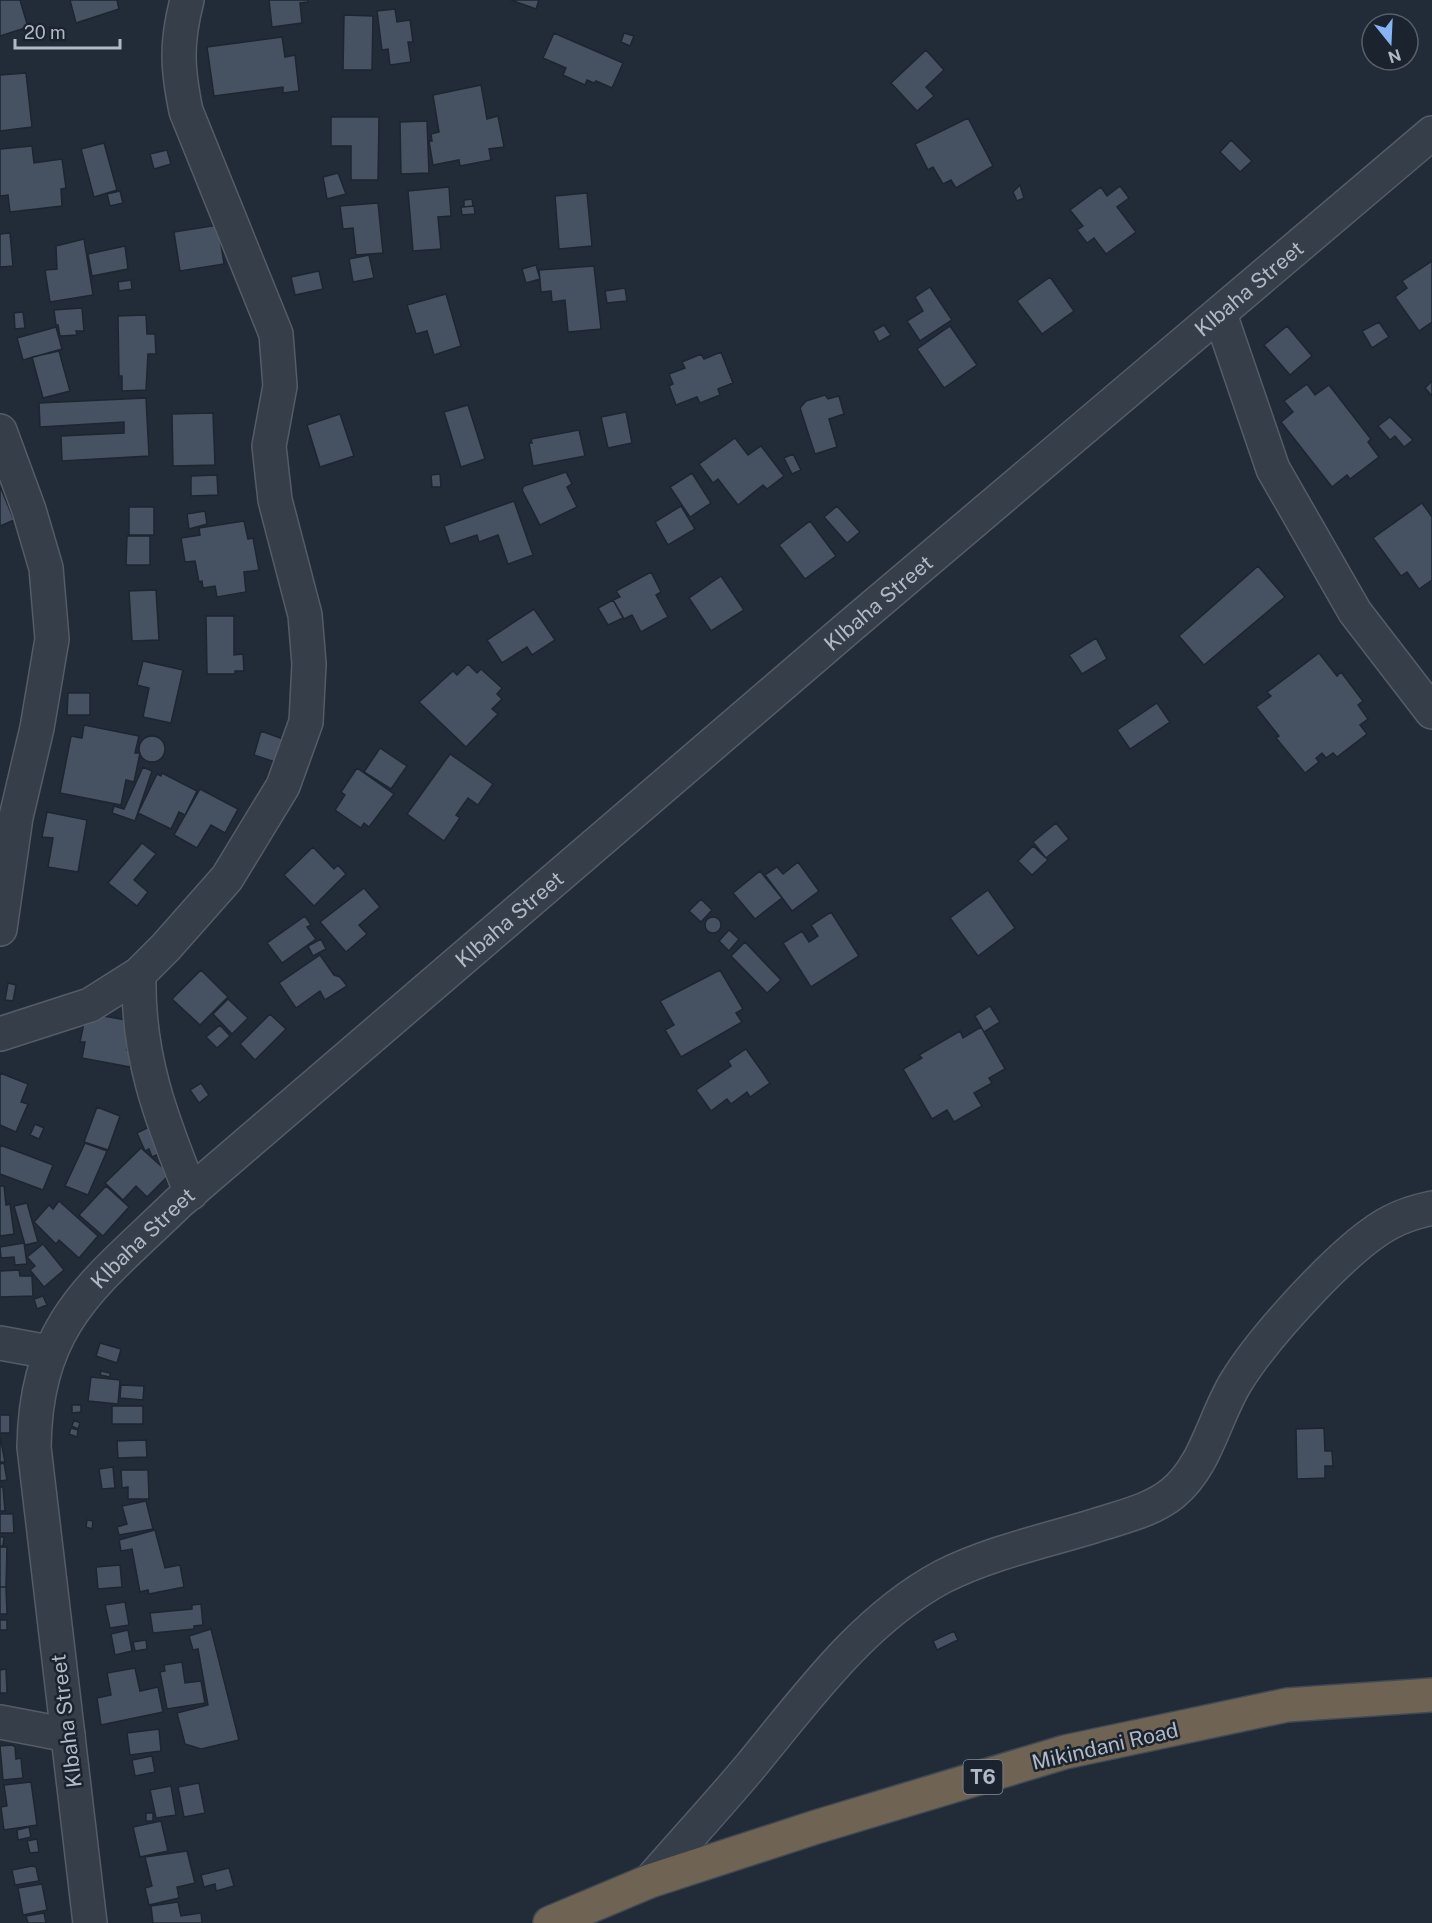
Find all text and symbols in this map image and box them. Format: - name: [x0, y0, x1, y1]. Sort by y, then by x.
- scale bar: [15, 12, 120, 50]
- north arrow: [1360, 12, 1420, 72]
- text: 20 m: [24, 22, 66, 43]
- text: N: [1386, 45, 1403, 67]
- street label: KIbaha Street: [1189, 235, 1308, 341]
- street label: KIbaha Street: [819, 549, 937, 656]
- street label: KIbaha Street: [450, 866, 568, 972]
- street label: KIbaha Street: [85, 1182, 199, 1293]
- street label: KIbaha Street: [45, 1653, 87, 1789]
- street label: Mikindani Road: [1029, 1717, 1181, 1775]
- road number: T6: [964, 1760, 1002, 1794]

